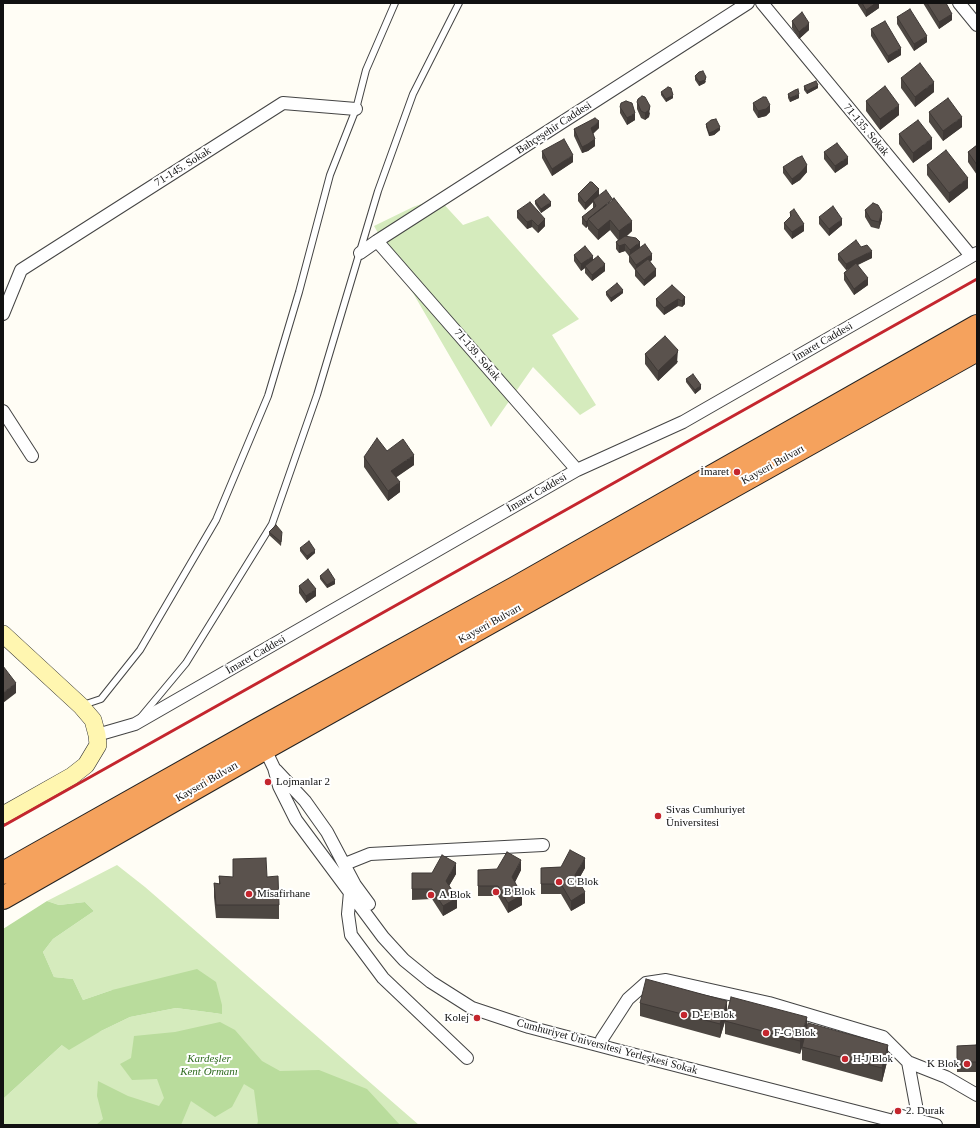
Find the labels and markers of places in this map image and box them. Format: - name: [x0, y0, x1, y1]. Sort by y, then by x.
- place label: İmaret: [700, 465, 729, 479]
- marker: İmaret: [732, 467, 742, 477]
- place label: Lojmanlar 2: [276, 775, 330, 789]
- marker: Lojmanlar 2: [263, 777, 273, 787]
- place label: Sivas Cumhuriyet Üniversitesi: [666, 803, 745, 829]
- marker: Sivas Cumhuriyet Üniversitesi: [653, 811, 663, 821]
- place label: C Blok: [567, 875, 598, 889]
- marker: C Blok: [554, 877, 564, 887]
- place label: B Blok: [504, 885, 535, 899]
- place label: Misafirhane: [257, 887, 310, 901]
- marker: B Blok: [491, 887, 501, 897]
- place label: A Blok: [439, 888, 471, 902]
- marker: Misafirhane: [244, 889, 254, 899]
- marker: A Blok: [426, 890, 436, 900]
- place label: D-E Blok: [692, 1008, 734, 1022]
- marker: D-E Blok: [679, 1010, 689, 1020]
- place label: Kolej: [445, 1011, 469, 1025]
- marker: Kolej: [472, 1013, 482, 1023]
- place label: F-G Blok: [774, 1026, 816, 1040]
- marker: F-G Blok: [761, 1028, 771, 1038]
- place label: H-J Blok: [853, 1052, 893, 1066]
- marker: H-J Blok: [840, 1054, 850, 1064]
- place label: K Blok: [927, 1057, 959, 1071]
- marker: K Blok: [962, 1059, 972, 1069]
- place label: 2. Durak: [906, 1104, 944, 1118]
- marker: 2. Durak: [893, 1106, 903, 1116]

